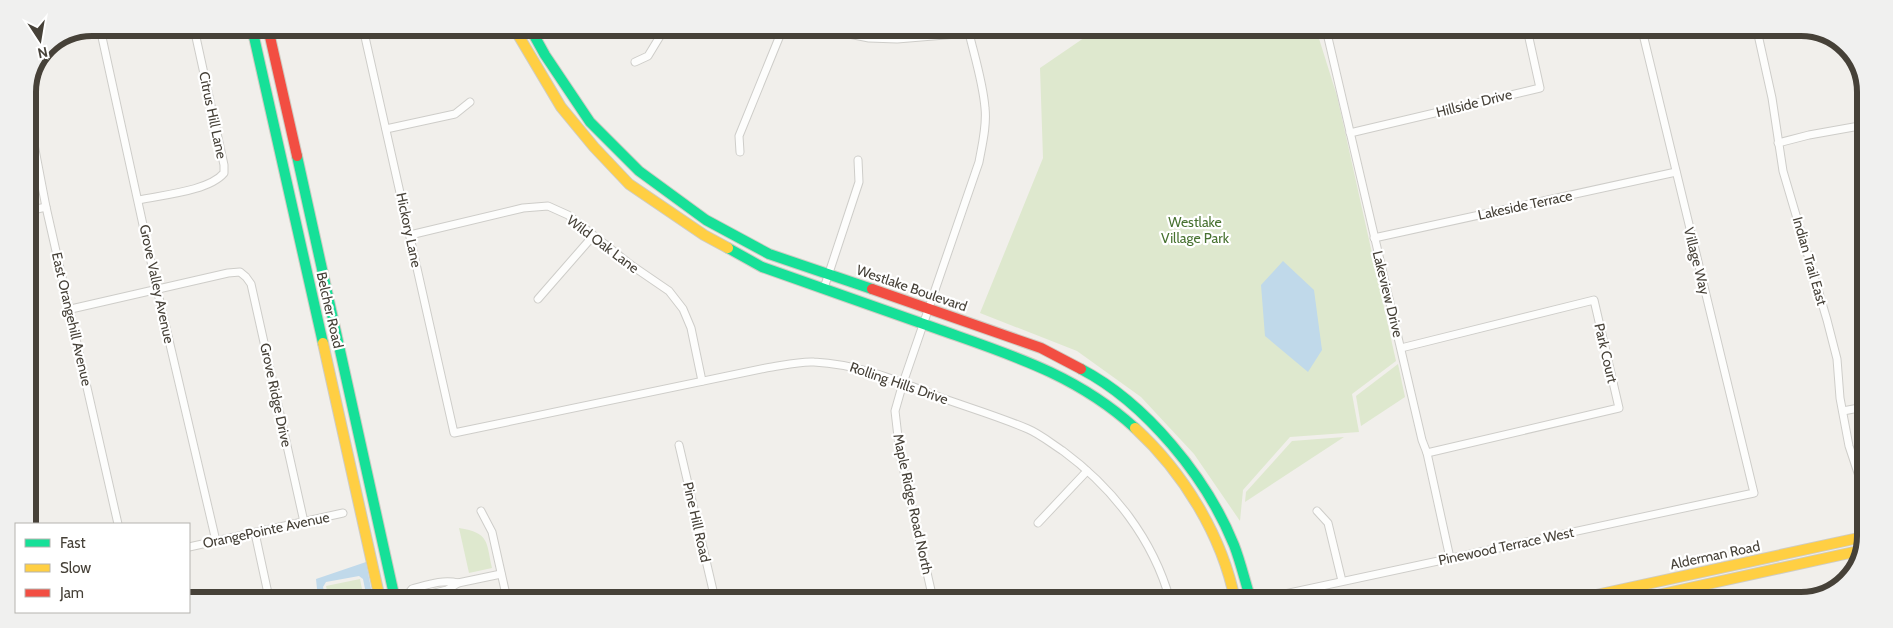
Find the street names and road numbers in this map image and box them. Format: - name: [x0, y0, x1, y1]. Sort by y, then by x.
- street label: Citrus Hill Lane: [195, 70, 231, 160]
- street label: Hillside Drive: [1434, 85, 1514, 121]
- street label: Lakeside Terrace: [1476, 186, 1574, 224]
- street label: Hickory Lane: [392, 191, 426, 269]
- street label: Wild Oak Lane: [563, 211, 643, 277]
- street label: Indian Trail East: [1789, 215, 1831, 308]
- street label: Grove Valley Avenue: [136, 223, 178, 345]
- street label: Village Way: [1680, 225, 1714, 297]
- street label: Lakeview Drive: [1369, 249, 1407, 339]
- street label: East Orangehill Avenue: [48, 250, 96, 388]
- street label: Westlake Boulevard: [854, 261, 970, 315]
- street label: Belcher Road: [312, 270, 348, 350]
- street label: Park Court: [1590, 321, 1622, 385]
- street label: Grove Ridge Drive: [256, 341, 296, 449]
- street label: Rolling Hills Drive: [847, 358, 951, 408]
- street label: Maple Ridge Road North: [889, 432, 937, 576]
- street label: Pine Hill Road: [679, 480, 715, 564]
- street label: OrangePointe Avenue: [201, 508, 331, 552]
- street label: Pinewood Terrace West: [1437, 523, 1576, 569]
- street label: Alderman Road: [1668, 537, 1762, 573]

